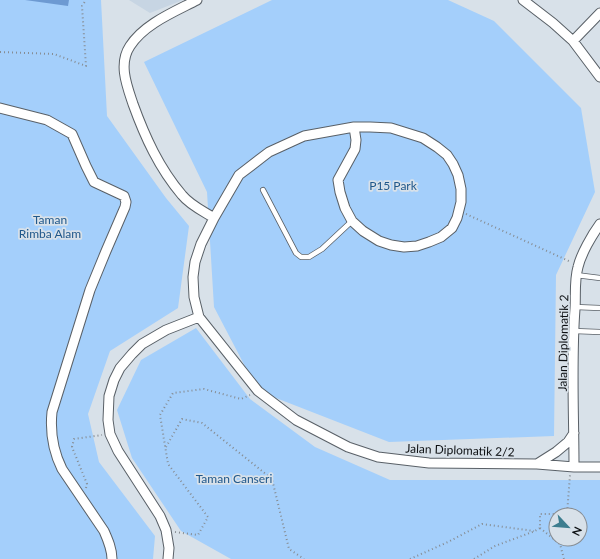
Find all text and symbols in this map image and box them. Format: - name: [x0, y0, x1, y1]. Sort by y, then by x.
- park label: P15 Park: [369, 178, 418, 193]
- park label: Taman Rimba Alam: [19, 212, 81, 241]
- street label: Jalan Diplomatik 2: [555, 294, 571, 392]
- street label: Jalan Diplomatik 2/2: [405, 441, 515, 459]
- park label: Taman Canseri: [196, 471, 272, 486]
- north arrow: [548, 507, 588, 547]
- text: N: [570, 525, 585, 538]

